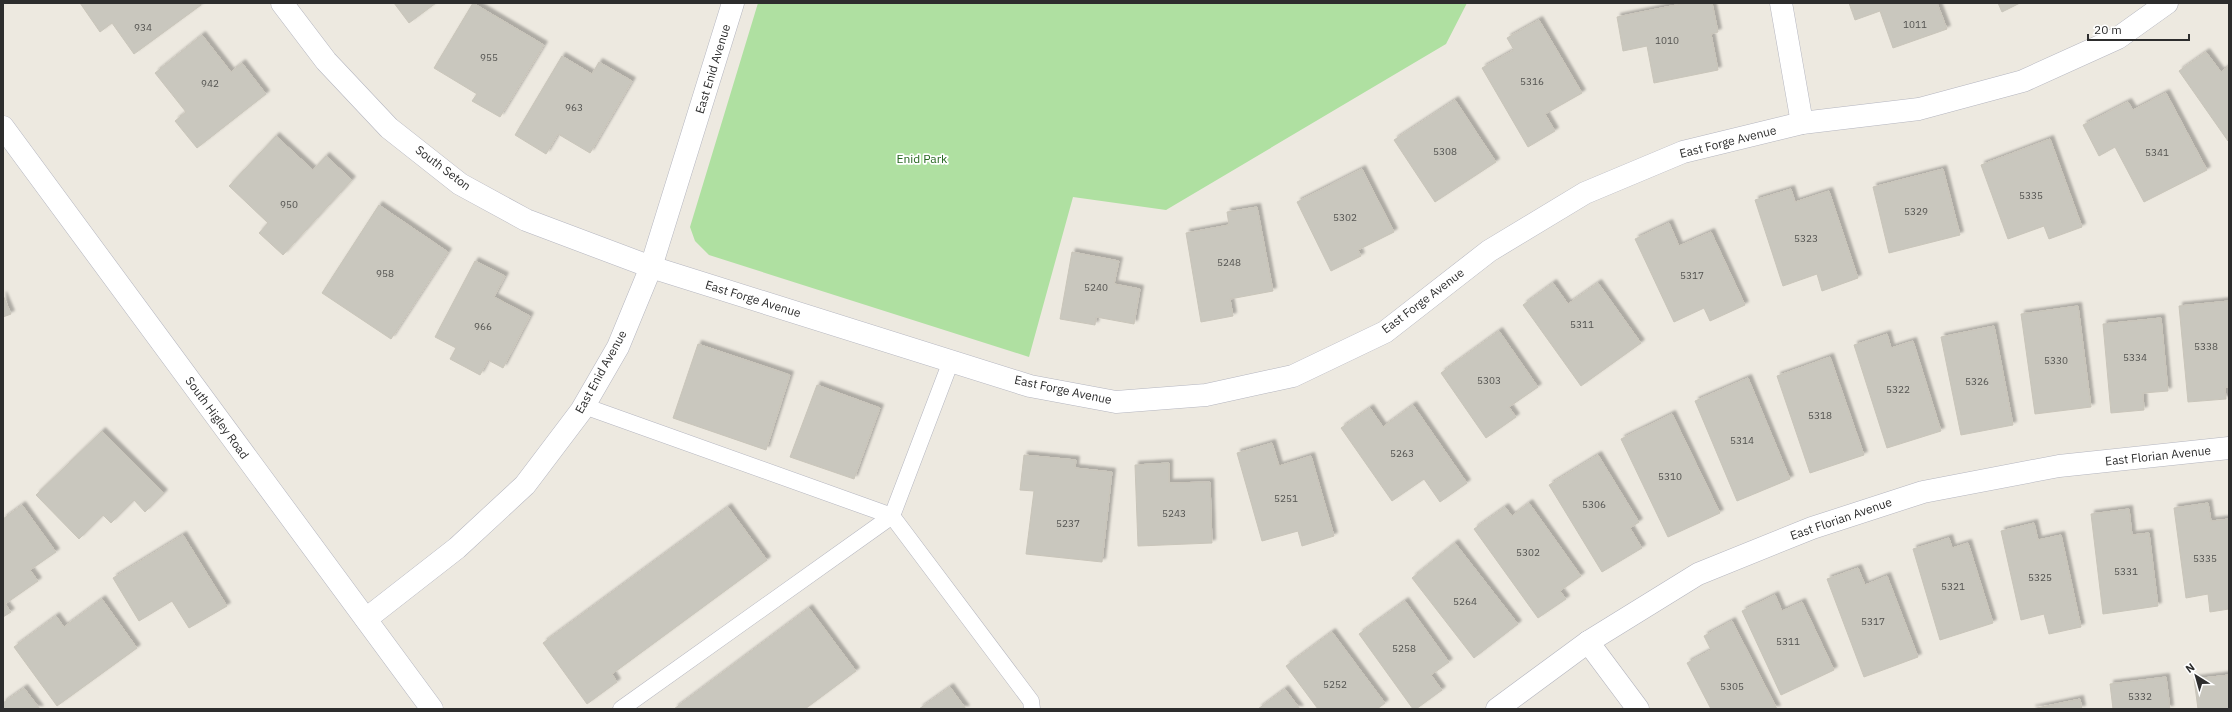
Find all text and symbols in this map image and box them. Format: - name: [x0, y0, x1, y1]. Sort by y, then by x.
- scale bar: [2088, 16, 2189, 42]
- house number: 1011: [1903, 18, 1927, 31]
- house number: 934: [134, 21, 152, 34]
- street label: East Enid Avenue: [692, 22, 733, 115]
- text: 20 m: [2094, 22, 2122, 37]
- house number: 1010: [1655, 34, 1679, 47]
- house number: 955: [480, 51, 498, 64]
- house number: 5316: [1520, 75, 1544, 88]
- house number: 942: [201, 77, 219, 90]
- house number: 963: [565, 101, 583, 114]
- street label: East Forge Avenue: [1678, 122, 1778, 161]
- street label: South Seton: [413, 142, 474, 193]
- house number: 5308: [1433, 145, 1457, 158]
- house number: 5341: [2145, 146, 2169, 159]
- park label: Enid Park: [897, 151, 948, 166]
- house number: 5335: [2019, 189, 2043, 202]
- house number: 950: [280, 198, 298, 211]
- house number: 5329: [1904, 205, 1928, 218]
- house number: 5302: [1333, 211, 1357, 224]
- house number: 5323: [1794, 232, 1818, 245]
- house number: 5248: [1217, 256, 1241, 269]
- street label: East Forge Avenue: [1379, 265, 1467, 336]
- house number: 958: [376, 267, 394, 280]
- house number: 5317: [1680, 269, 1704, 282]
- street label: East Forge Avenue: [704, 277, 803, 320]
- house number: 5240: [1084, 281, 1108, 294]
- house number: 5311: [1570, 318, 1594, 331]
- house number: 966: [474, 320, 492, 333]
- street label: East Enid Avenue: [571, 327, 630, 416]
- house number: 5338: [2194, 340, 2218, 353]
- house number: 5334: [2123, 351, 2147, 364]
- house number: 5330: [2044, 354, 2068, 367]
- street label: East Forge Avenue: [1013, 372, 1114, 407]
- street label: South Higley Road: [182, 373, 252, 462]
- house number: 5303: [1477, 374, 1501, 387]
- house number: 5326: [1965, 375, 1989, 388]
- house number: 5322: [1886, 383, 1910, 396]
- house number: 5318: [1808, 409, 1832, 422]
- house number: 5314: [1730, 434, 1754, 447]
- street label: East Florian Avenue: [2104, 442, 2212, 469]
- house number: 5263: [1390, 447, 1414, 460]
- house number: 5310: [1658, 470, 1682, 483]
- house number: 5251: [1274, 492, 1298, 505]
- street label: East Florian Avenue: [1788, 494, 1894, 543]
- house number: 5306: [1582, 498, 1606, 511]
- house number: 5243: [1162, 507, 1186, 520]
- house number: 5237: [1056, 517, 1080, 530]
- house number: 5302: [1516, 546, 1540, 559]
- house number: 5335: [2193, 552, 2217, 565]
- house number: 5331: [2114, 565, 2138, 578]
- house number: 5325: [2028, 571, 2052, 584]
- house number: 5321: [1941, 580, 1965, 593]
- house number: 5264: [1453, 595, 1477, 608]
- house number: 5317: [1861, 615, 1885, 628]
- house number: 5311: [1776, 635, 1800, 648]
- house number: 5258: [1392, 642, 1416, 655]
- north arrow: [2176, 656, 2216, 696]
- text: N: [2183, 660, 2197, 676]
- house number: 5252: [1323, 678, 1347, 691]
- house number: 5305: [1720, 680, 1744, 693]
- house number: 5332: [2128, 690, 2152, 703]

